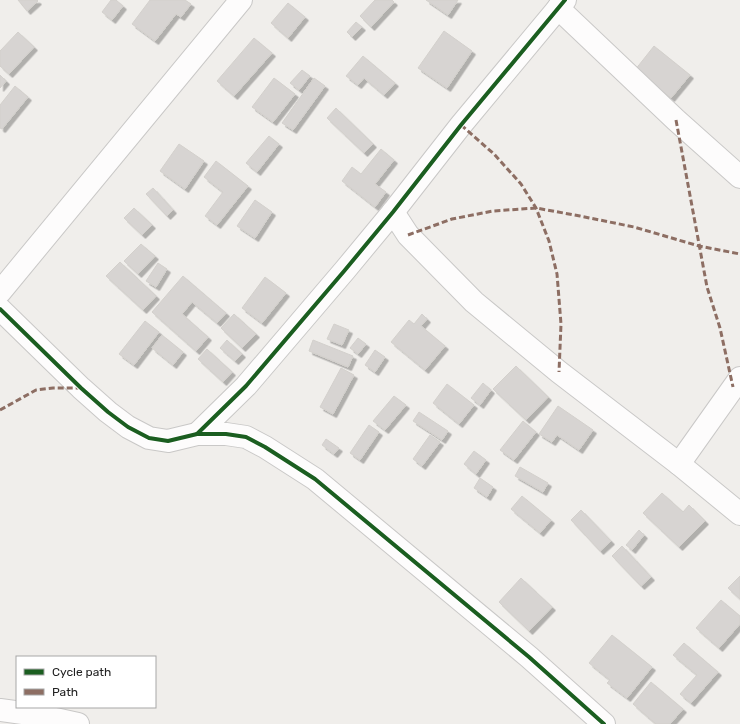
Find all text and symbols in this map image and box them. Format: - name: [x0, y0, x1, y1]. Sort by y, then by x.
- legend: [16, 656, 156, 708]
- text: Cycle path: [52, 665, 111, 679]
- text: Path: [52, 685, 78, 699]

